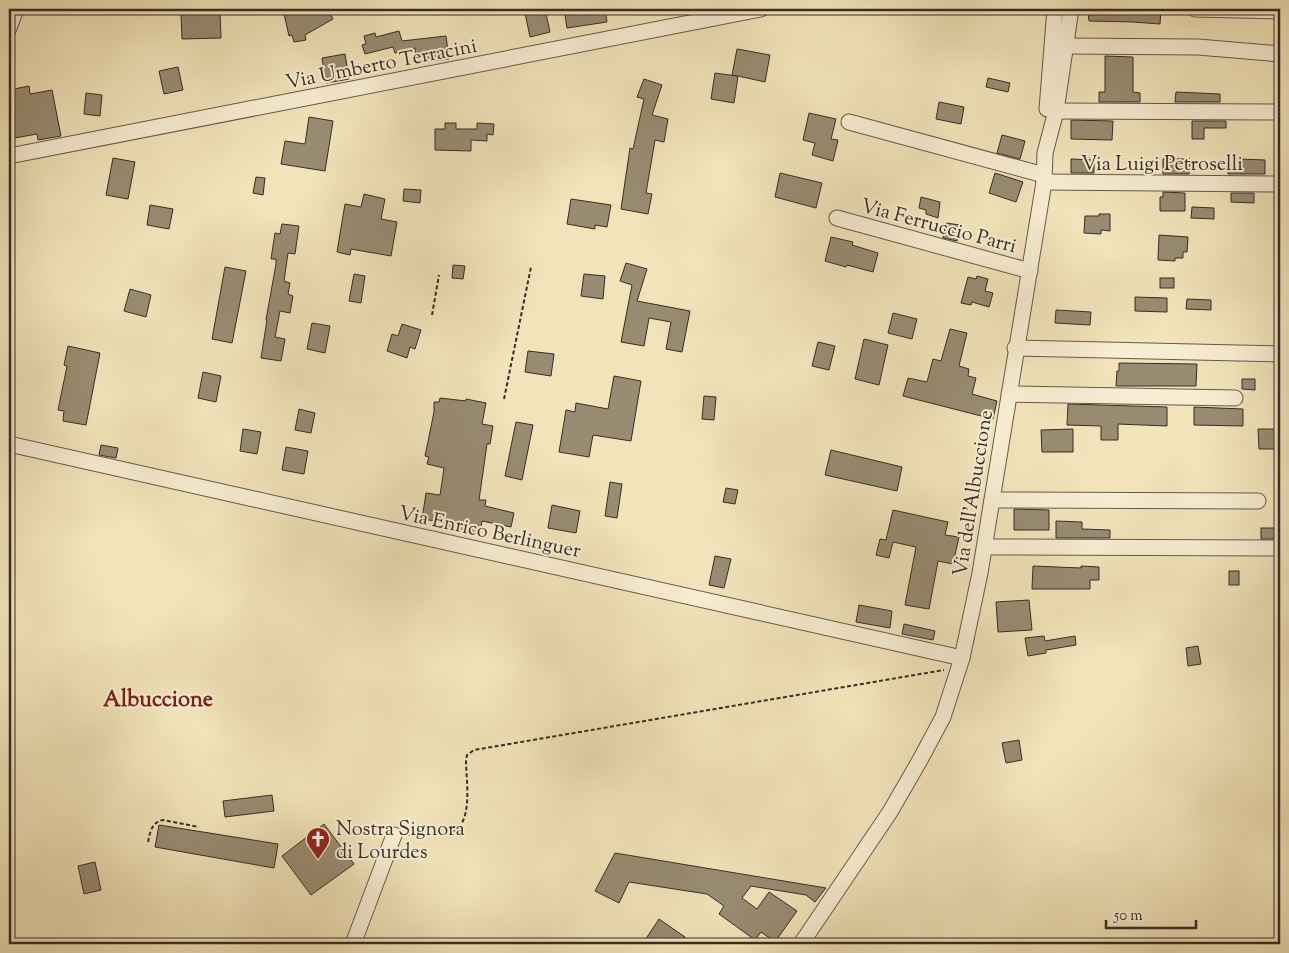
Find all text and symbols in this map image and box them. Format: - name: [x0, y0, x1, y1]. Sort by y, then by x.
- street label: Via Umberto Terracini: [283, 33, 480, 98]
- street label: Via Luigi Petroselli: [1081, 151, 1243, 180]
- street label: Via Ferruccio Parri: [857, 193, 1020, 262]
- street label: Via dell'Albuccione: [947, 408, 1002, 579]
- street label: Via Enrico Berlinguer: [396, 500, 584, 567]
- district label: Albuccione: [103, 685, 213, 717]
- place label: Nostra Signora di Lourdes: [336, 816, 465, 868]
- church icon: Nostra Signora di Lourdes: [305, 826, 331, 860]
- scale bar: [1106, 898, 1196, 930]
- text: 50 m: [1113, 906, 1143, 927]

